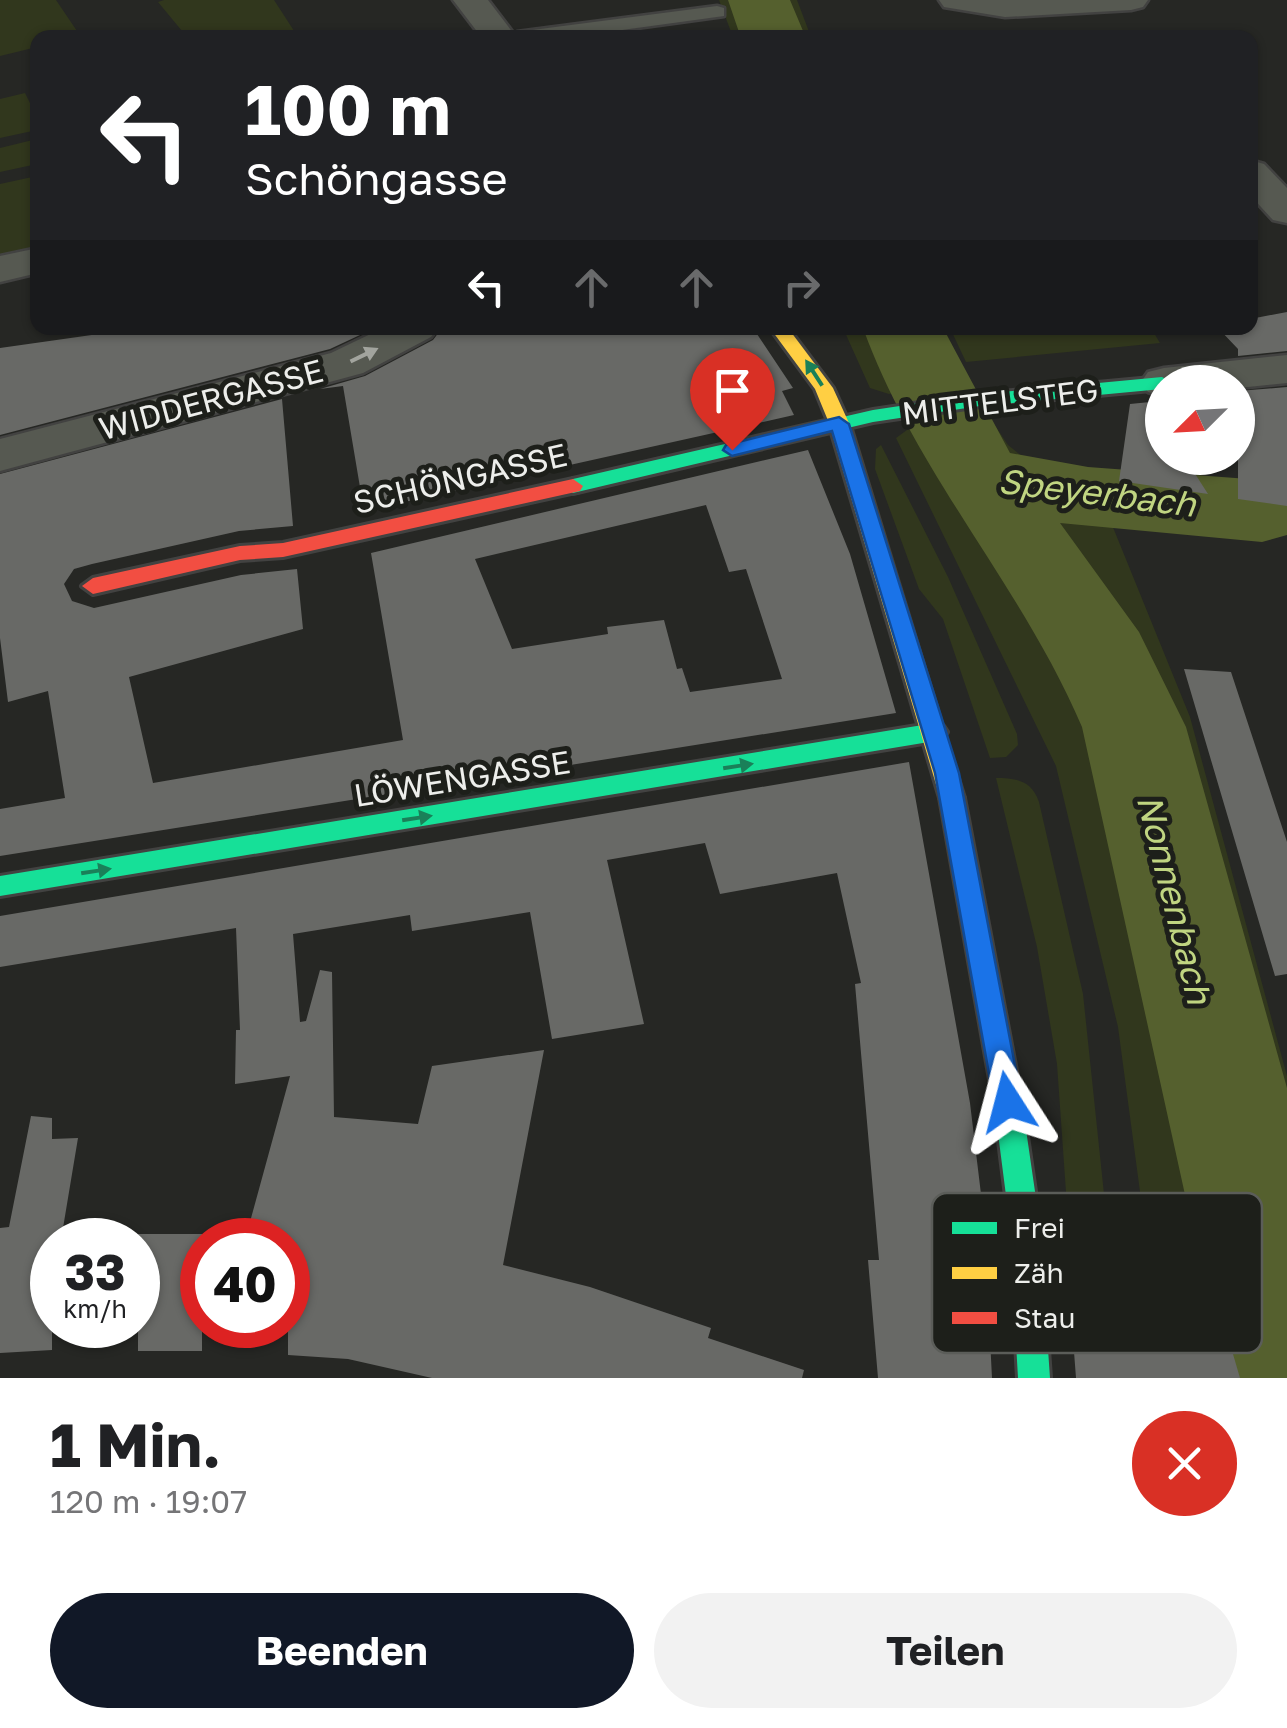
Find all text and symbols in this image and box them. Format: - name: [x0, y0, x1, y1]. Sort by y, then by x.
- text: 100 m: [245, 66, 451, 150]
- icon: left: [80, 70, 210, 200]
- text: Schöngasse: [245, 151, 508, 205]
- icon: left: [459, 260, 514, 315]
- icon: ahead: [564, 260, 619, 315]
- icon: ahead: [669, 260, 724, 315]
- icon: right: [774, 260, 829, 315]
- one-way arrow: [349, 347, 378, 364]
- pin: [690, 348, 775, 451]
- street label: WIDDERGASSE: [95, 351, 327, 447]
- one-way arrow: [805, 359, 823, 386]
- icon: arrive: [705, 363, 760, 418]
- north arrow: [1145, 365, 1255, 475]
- map controls: [1145, 365, 1255, 475]
- street label: MITTELSTEG: [900, 370, 1100, 432]
- street label: SCHÖNGASSE: [349, 435, 571, 521]
- water label: Speyerbach: [996, 459, 1199, 525]
- street label: LÖWENGASSE: [351, 742, 573, 814]
- one-way arrow: [722, 757, 754, 773]
- water label: Nonnenbach: [1129, 790, 1222, 1010]
- one-way arrow: [402, 810, 433, 825]
- one-way arrow: [81, 863, 112, 878]
- position arrow: [956, 1050, 1060, 1154]
- legend: [932, 1193, 1262, 1353]
- text: Frei: [1014, 1211, 1065, 1244]
- speed limit sign: 40: [180, 1218, 310, 1348]
- text: 33: [64, 1241, 125, 1301]
- text: Zäh: [1014, 1256, 1064, 1289]
- text: km/h: [63, 1293, 127, 1324]
- text: Stau: [1014, 1301, 1075, 1334]
- text: 1 Min.: [50, 1408, 221, 1480]
- button: close: [1132, 1411, 1237, 1516]
- text: 120 m · 19:07: [50, 1482, 247, 1520]
- button: Beenden: [50, 1593, 634, 1708]
- button: Teilen: [654, 1593, 1237, 1708]

